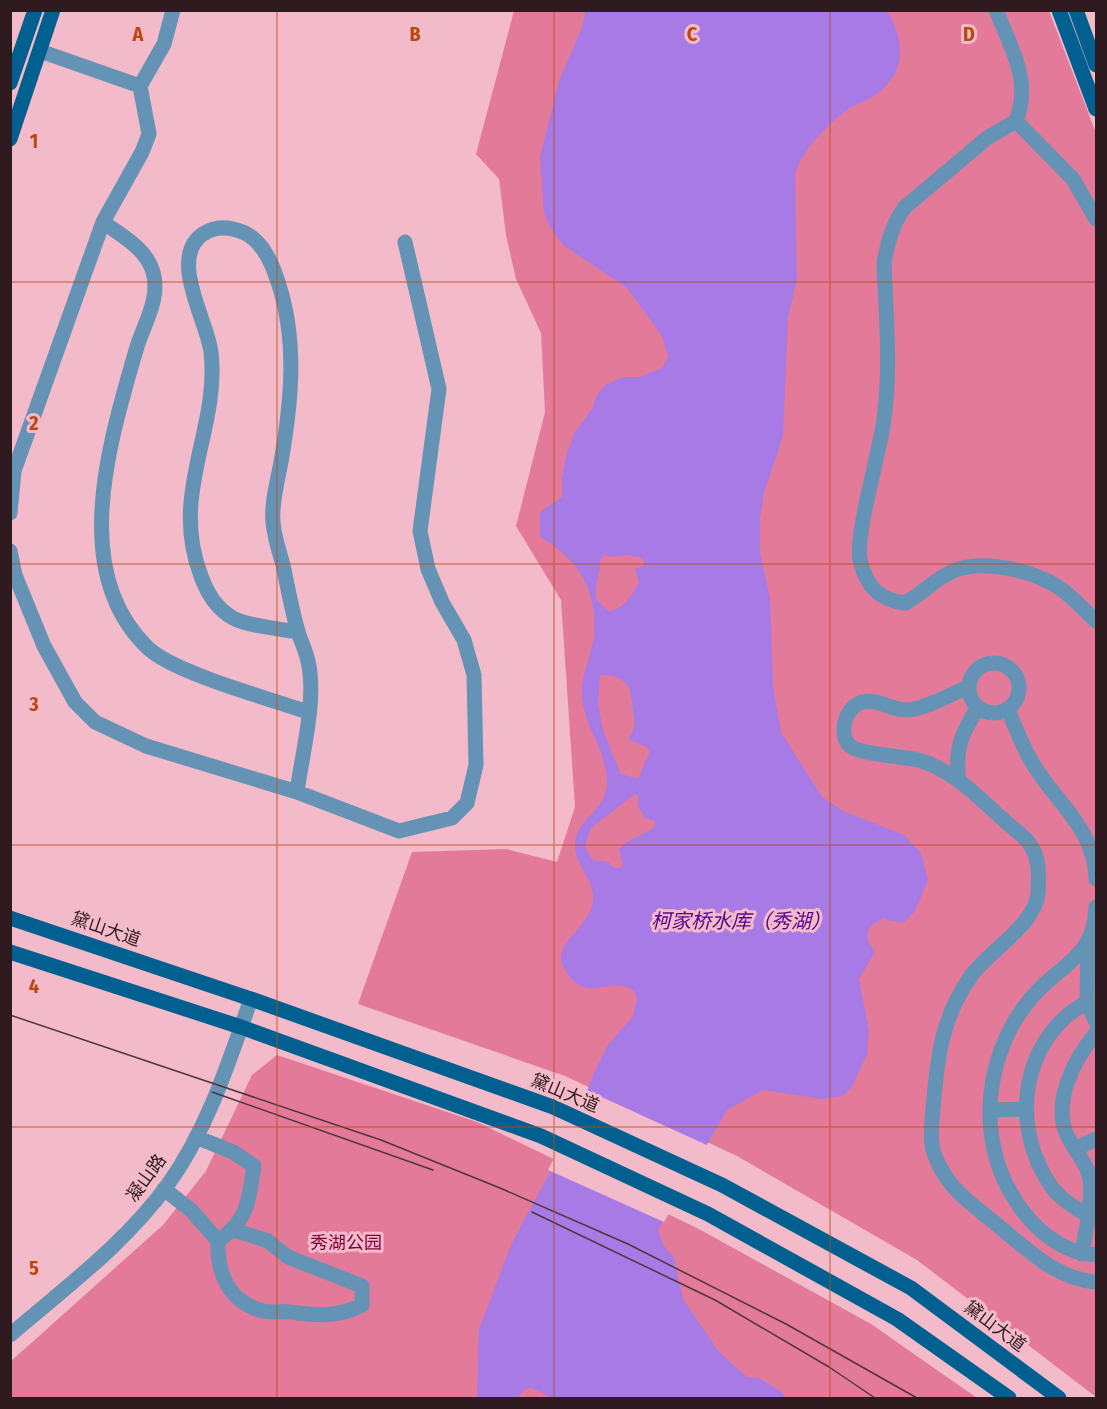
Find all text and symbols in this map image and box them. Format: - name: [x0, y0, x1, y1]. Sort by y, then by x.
- text: A: [132, 22, 145, 46]
- text: B: [409, 22, 421, 46]
- text: C: [687, 22, 698, 46]
- text: D: [963, 22, 975, 46]
- text: 1: [30, 129, 38, 153]
- text: 2: [28, 411, 39, 435]
- text: 3: [28, 692, 39, 716]
- street label: 黛山大道: [68, 907, 144, 951]
- water label: 柯家桥水库（秀湖）: [651, 909, 831, 933]
- text: 4: [29, 974, 39, 998]
- street label: 黛山大道: [528, 1069, 602, 1117]
- street label: 凝山路: [121, 1150, 171, 1206]
- park label: 秀湖公园: [310, 1232, 382, 1254]
- text: 5: [29, 1256, 39, 1280]
- street label: 黛山大道: [960, 1296, 1030, 1356]

